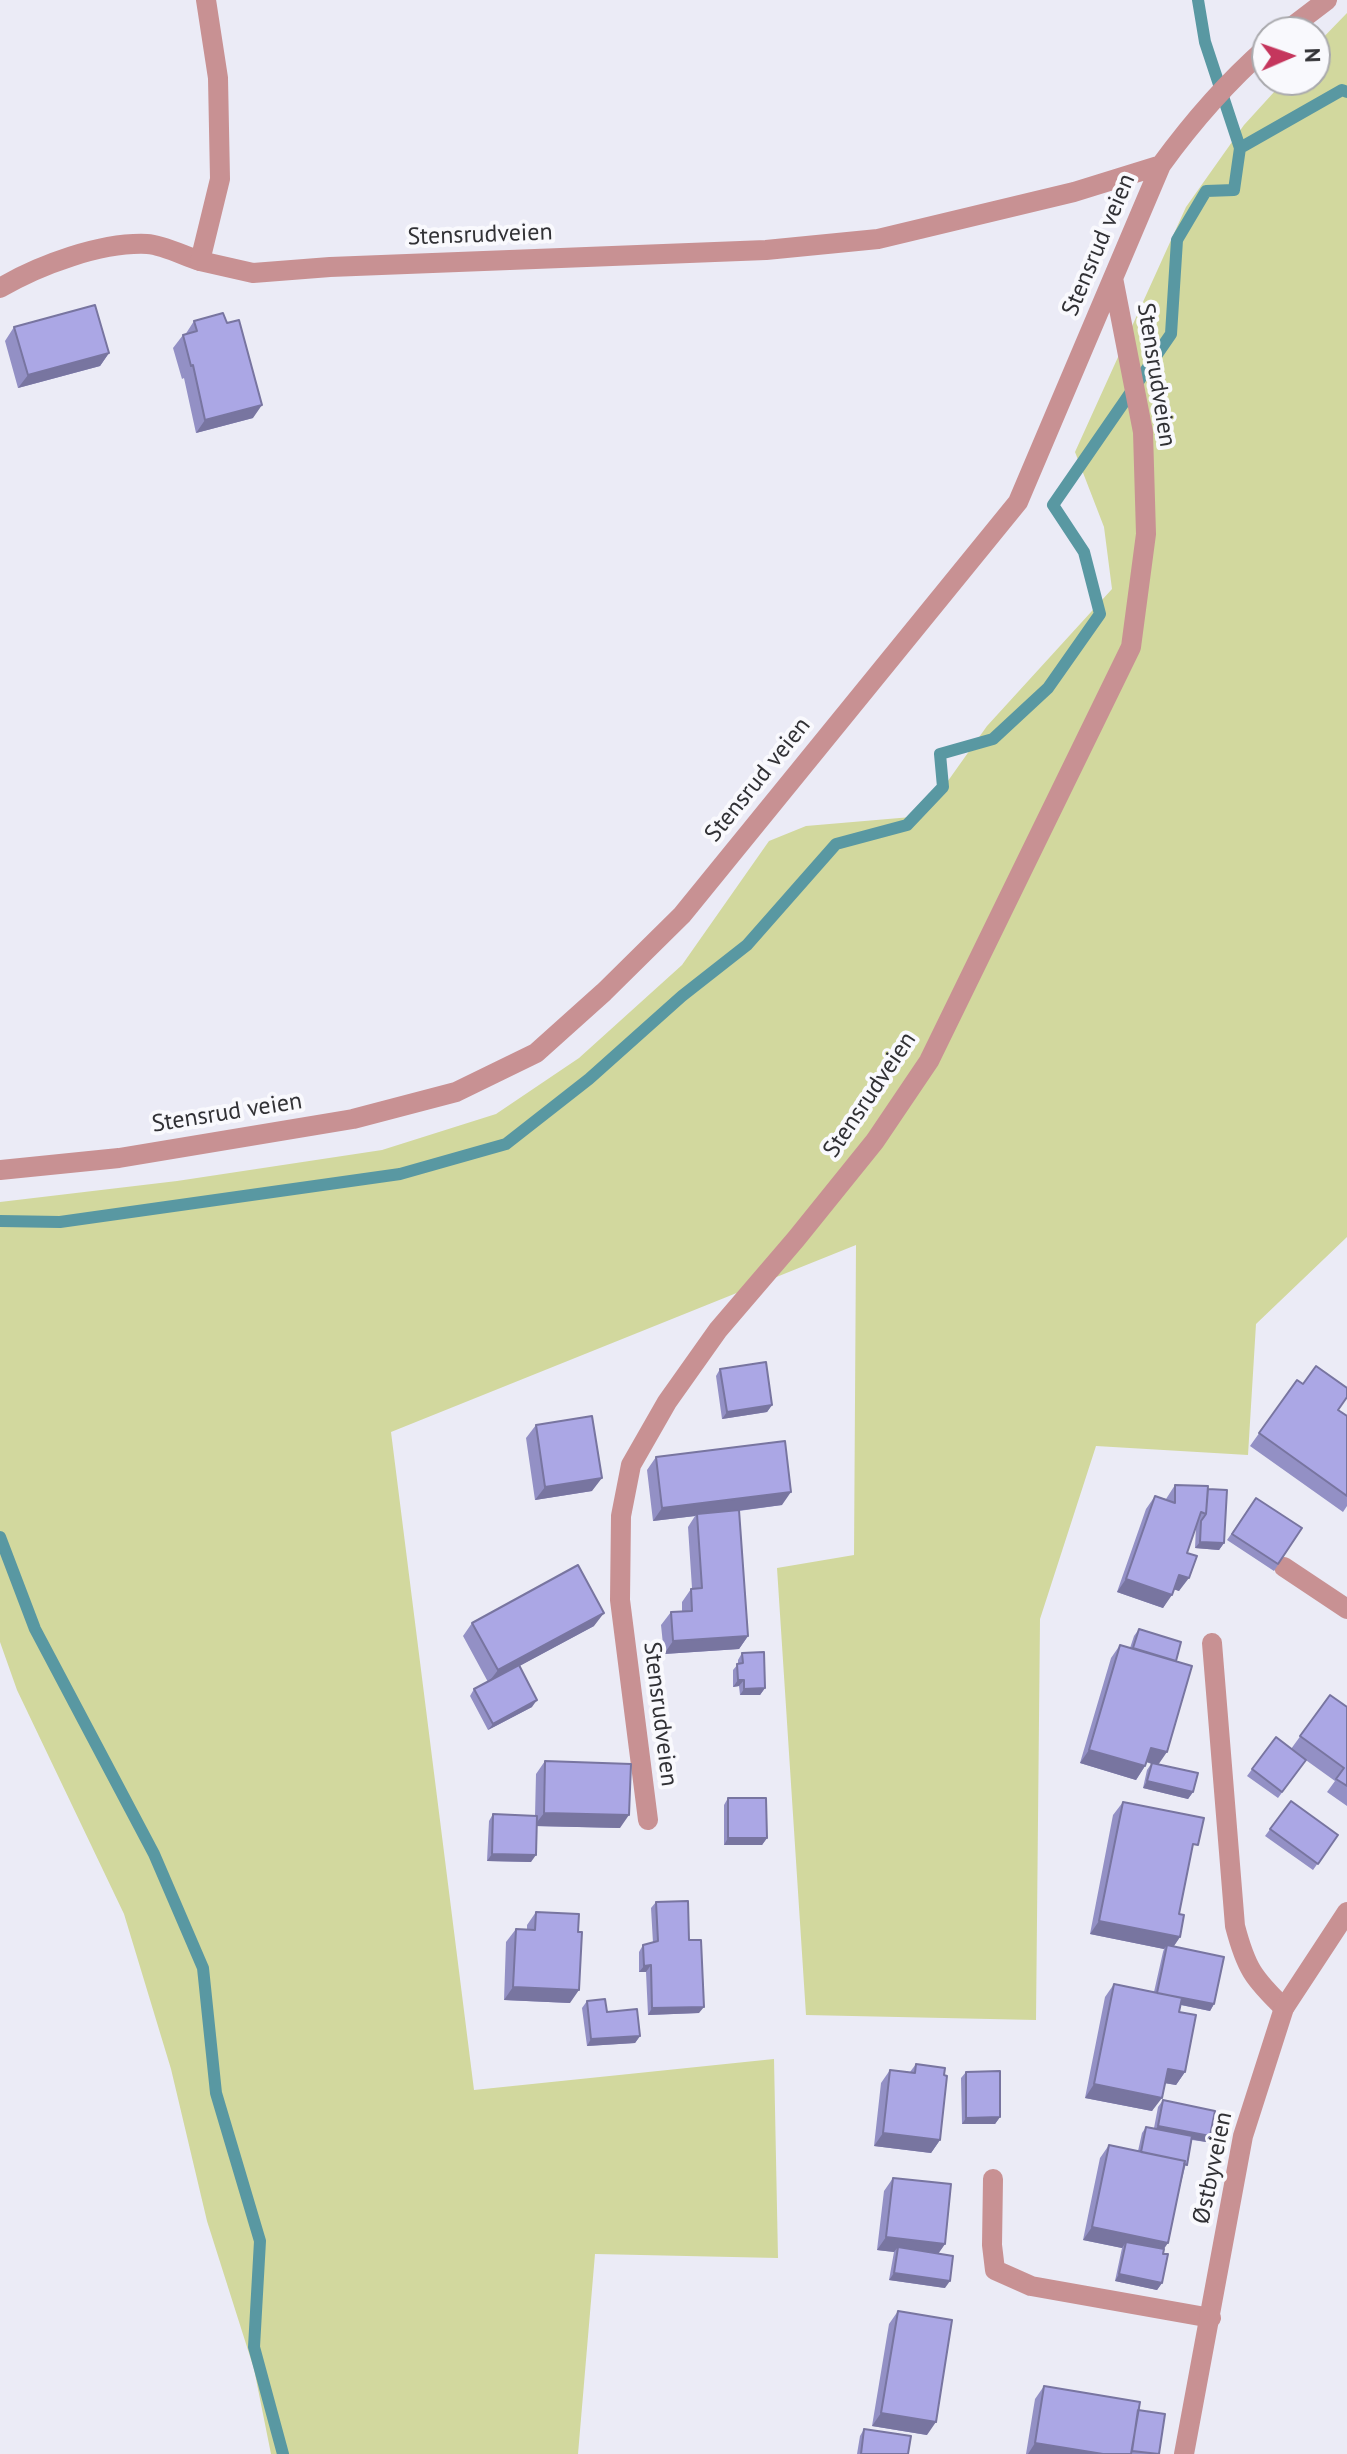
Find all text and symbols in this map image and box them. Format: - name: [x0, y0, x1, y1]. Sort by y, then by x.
- north arrow: [1251, 16, 1331, 96]
- text: N: [1299, 48, 1327, 63]
- street label: Stensrud veien: [1056, 170, 1142, 320]
- street label: Stensrudveien: [407, 218, 553, 252]
- street label: Stensrudveien: [1130, 301, 1182, 449]
- street label: Stensrud veien: [699, 712, 817, 848]
- street label: Stensrudveien: [817, 1027, 923, 1163]
- street label: Stensrud veien: [150, 1087, 304, 1139]
- street label: Stensrudveien: [637, 1640, 683, 1788]
- street label: Østbyveien: [1187, 2109, 1239, 2227]

